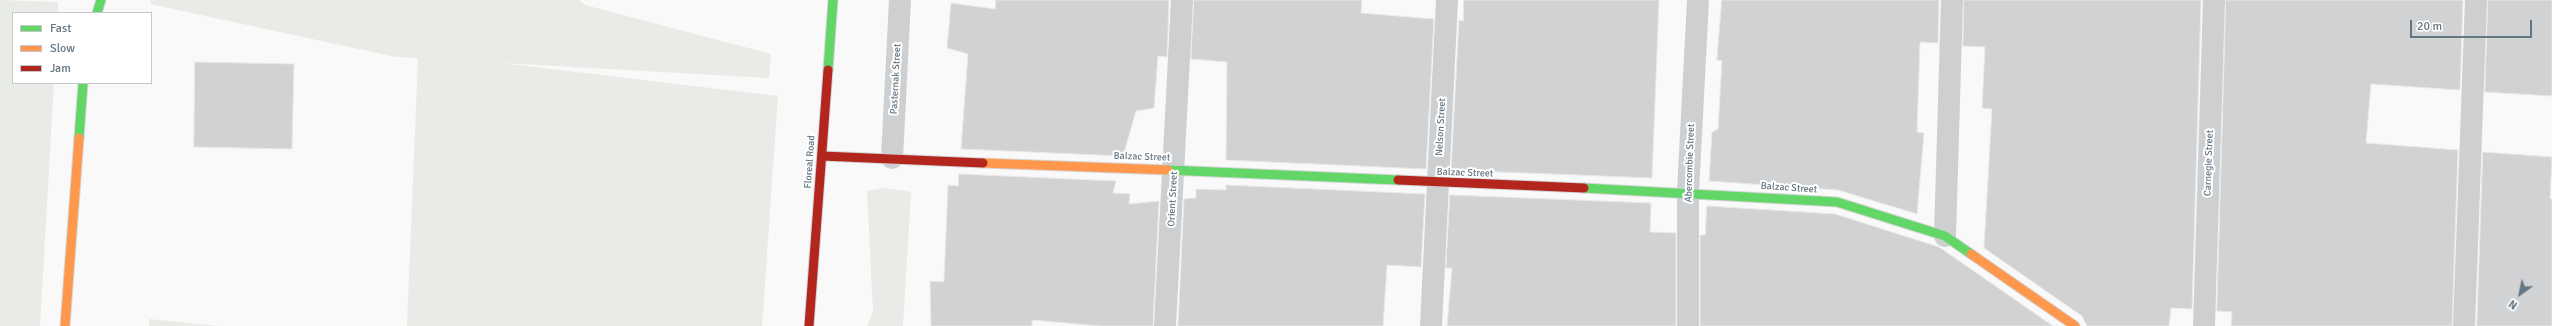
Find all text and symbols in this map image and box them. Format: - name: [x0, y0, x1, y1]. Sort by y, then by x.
- legend: [12, 12, 152, 84]
- scale bar: [2412, 12, 2534, 38]
- text: 20 m: [2417, 19, 2442, 34]
- text: Fast: [50, 21, 71, 36]
- text: Slow: [50, 41, 75, 56]
- street label: Pasternak Street: [888, 43, 904, 115]
- text: Jam: [50, 61, 71, 76]
- street label: Nelson Street: [1433, 98, 1449, 156]
- street label: Abercombie Street: [1683, 123, 1697, 203]
- street label: Carnegie Street: [2202, 130, 2216, 196]
- street label: Floreal Road: [802, 135, 818, 189]
- street label: Balzac Street: [1113, 150, 1171, 164]
- street label: Balzac Street: [1436, 166, 1494, 180]
- street label: Orient Street: [1166, 171, 1180, 227]
- street label: Balzac Street: [1760, 180, 1818, 196]
- north arrow: [2500, 274, 2540, 314]
- text: N: [2506, 297, 2520, 312]

